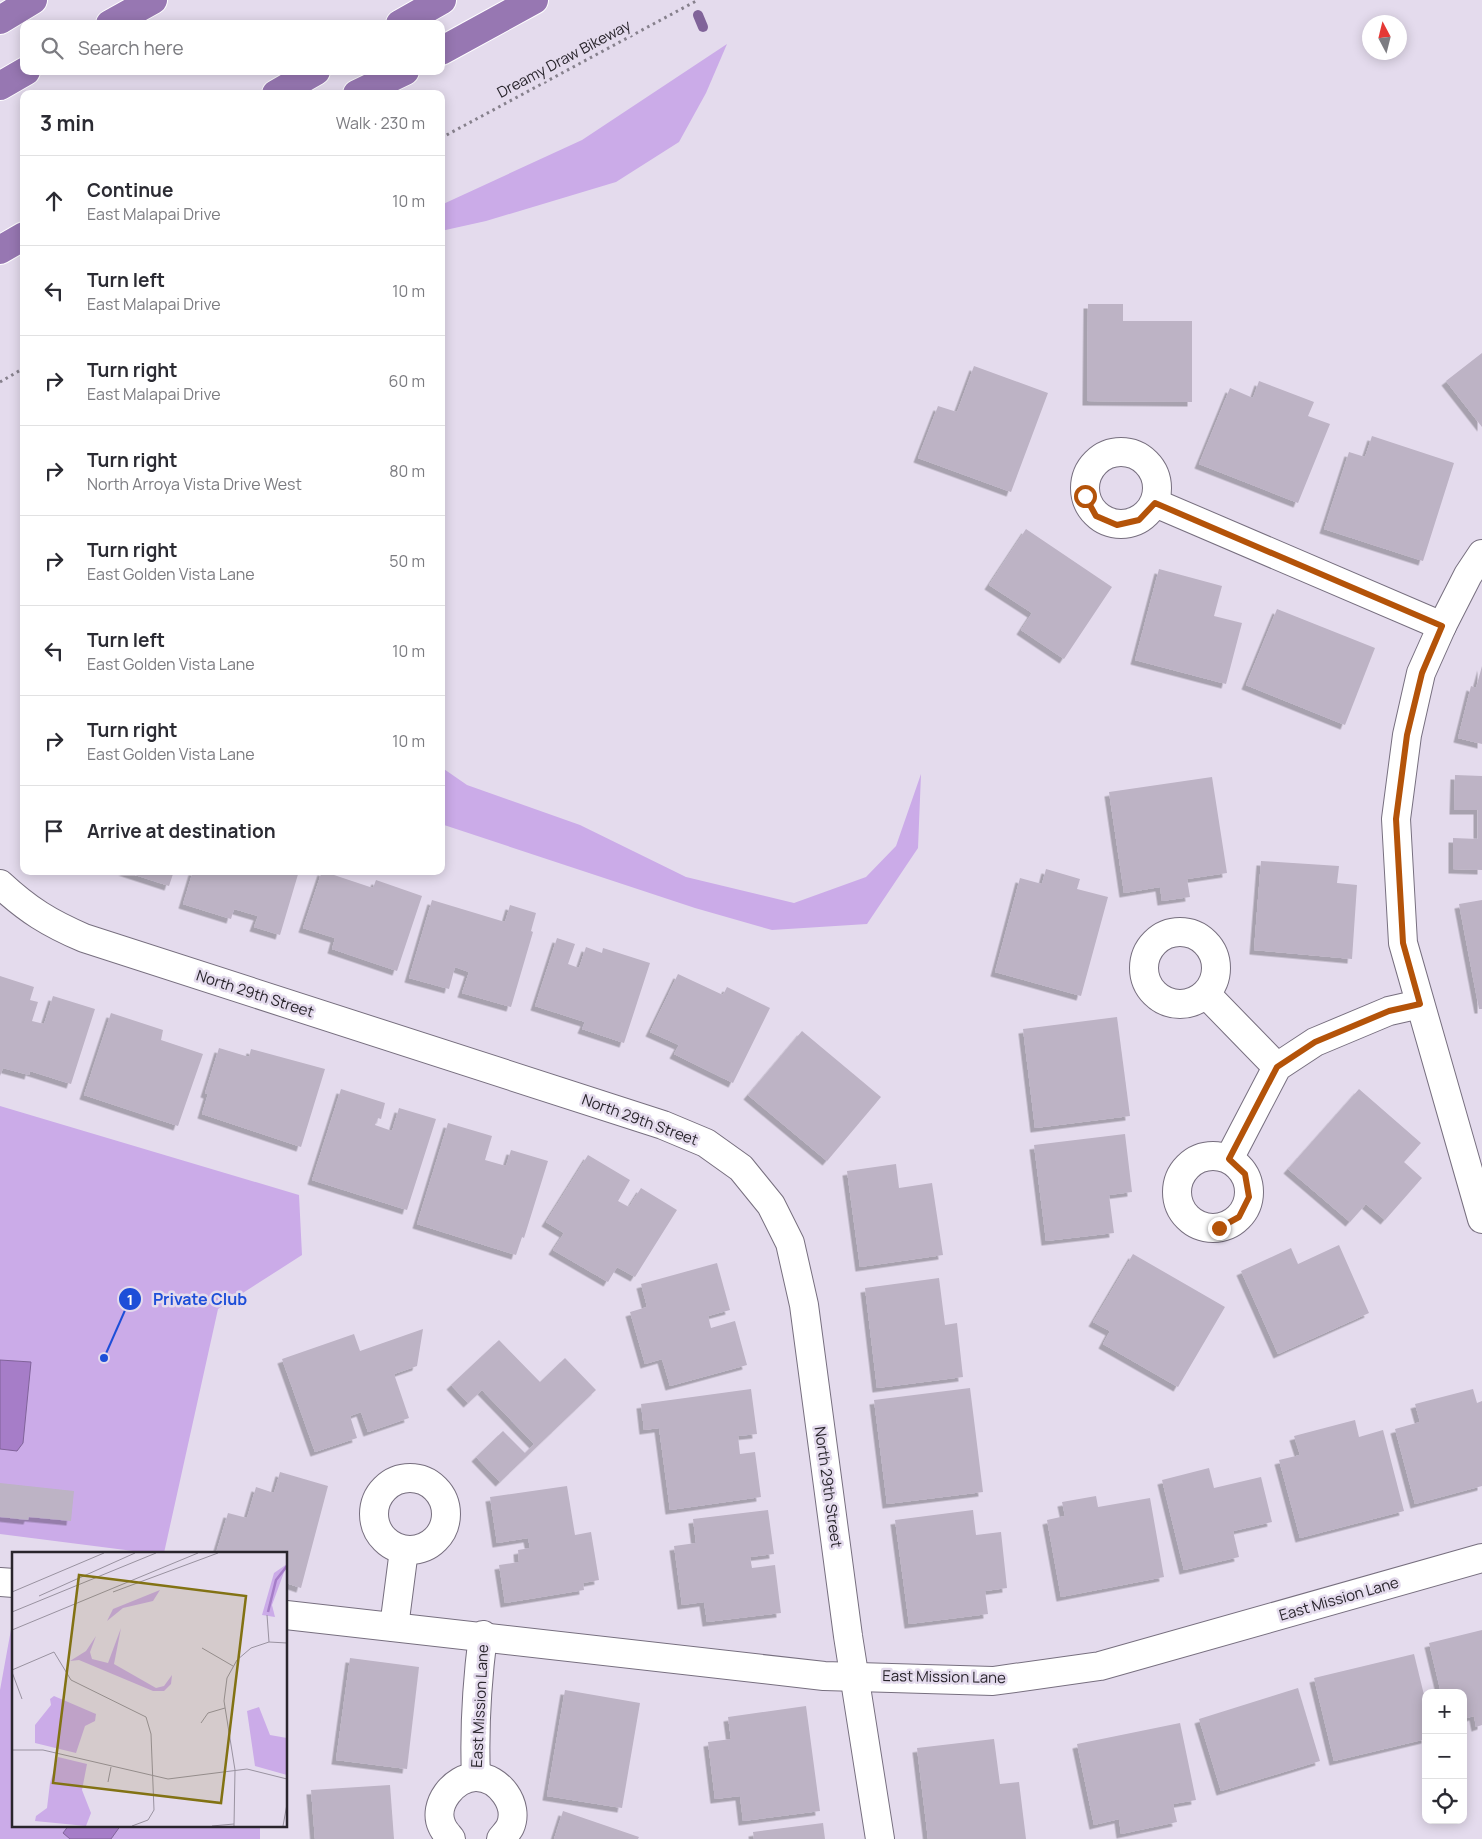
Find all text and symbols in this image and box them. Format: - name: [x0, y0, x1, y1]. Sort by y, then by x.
- street label: Dreamy Draw Bikeway: [493, 14, 634, 103]
- north arrow: [1362, 15, 1407, 60]
- search box: [20, 20, 445, 75]
- icon: search: [38, 34, 66, 62]
- text: Search here: [78, 35, 184, 61]
- text: 3 min: [40, 109, 94, 137]
- text: Walk · 230 m: [336, 112, 425, 134]
- text: Continue: [87, 177, 173, 203]
- icon: ahead: [40, 187, 68, 215]
- text: 10 m: [392, 190, 425, 212]
- text: East Malapai Drive: [87, 203, 221, 225]
- text: Turn left: [87, 267, 165, 293]
- icon: left: [40, 277, 68, 305]
- text: 10 m: [392, 280, 425, 302]
- text: East Malapai Drive: [87, 293, 221, 315]
- text: Turn right: [87, 357, 177, 383]
- icon: right: [40, 367, 68, 395]
- text: 60 m: [389, 370, 425, 392]
- text: East Malapai Drive: [87, 383, 221, 405]
- text: Turn right: [87, 447, 177, 473]
- icon: right: [40, 457, 68, 485]
- text: 80 m: [389, 460, 425, 482]
- text: North Arroya Vista Drive West: [87, 473, 302, 495]
- route start: [1074, 485, 1097, 508]
- text: Turn right: [87, 537, 177, 563]
- icon: right: [40, 547, 68, 575]
- text: 50 m: [389, 550, 425, 572]
- text: East Golden Vista Lane: [87, 563, 255, 585]
- text: Turn left: [87, 627, 165, 653]
- icon: left: [40, 637, 68, 665]
- text: 10 m: [392, 640, 425, 662]
- text: East Golden Vista Lane: [87, 653, 255, 675]
- text: Turn right: [87, 717, 177, 743]
- icon: right: [40, 727, 68, 755]
- text: 10 m: [392, 730, 425, 752]
- text: East Golden Vista Lane: [87, 743, 255, 765]
- icon: arrive: [40, 817, 68, 845]
- text: Arrive at destination: [87, 818, 276, 844]
- street label: North 29th Street: [194, 965, 317, 1022]
- street label: North 29th Street: [579, 1089, 701, 1150]
- route end: [1208, 1217, 1231, 1240]
- callout: Private Club: [118, 1284, 257, 1315]
- text: Private Club: [153, 1288, 247, 1310]
- text: 1: [127, 1289, 133, 1310]
- street label: North 29th Street: [810, 1425, 847, 1549]
- inset map: [12, 1552, 288, 1826]
- street label: East Mission Lane: [1277, 1571, 1401, 1626]
- street label: East Mission Lane: [466, 1644, 493, 1768]
- street label: East Mission Lane: [882, 1665, 1006, 1688]
- map controls: [1422, 1689, 1467, 1824]
- button: +: [1422, 1689, 1467, 1734]
- button: −: [1422, 1734, 1467, 1779]
- button: locate: [1422, 1779, 1467, 1824]

